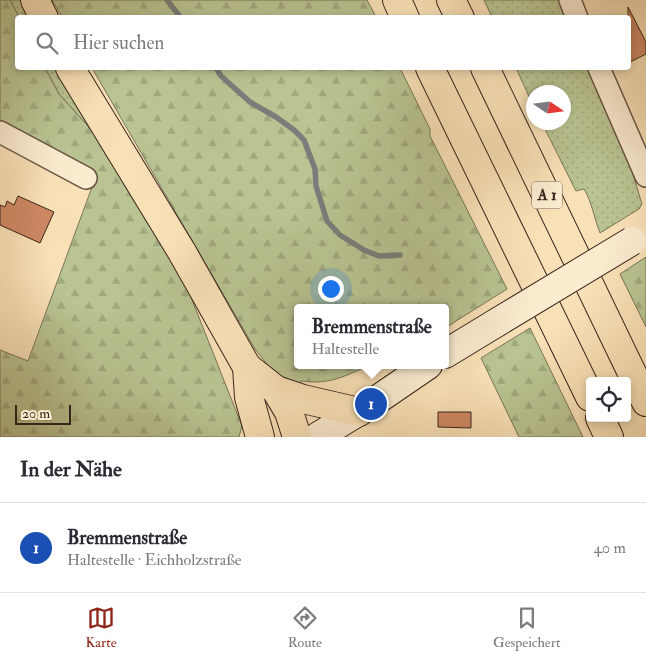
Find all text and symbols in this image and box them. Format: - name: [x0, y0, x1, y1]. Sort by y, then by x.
- search box: [15, 15, 631, 70]
- icon: search: [33, 29, 61, 57]
- text: Hier suchen: [73, 31, 164, 55]
- north arrow: [526, 85, 571, 130]
- road number: A 1: [532, 182, 562, 208]
- your location: [318, 276, 344, 302]
- popup: [294, 304, 449, 369]
- text: Bremmenstraße: [311, 315, 432, 339]
- text: Haltestelle: [311, 339, 379, 359]
- map controls: [586, 377, 631, 422]
- button: locate: [586, 377, 631, 422]
- pin: 1: [355, 385, 387, 423]
- scale bar: [15, 402, 71, 425]
- text: 20 m: [22, 405, 50, 422]
- text: In der Nähe: [20, 456, 122, 483]
- text: Bremmenstraße: [67, 526, 187, 550]
- text: 1: [33, 538, 39, 558]
- text: 40 m: [593, 538, 626, 558]
- text: Haltestelle · Eichholzstraße: [67, 550, 242, 570]
- tab: Karte: [86, 604, 117, 651]
- tab: Route: [288, 604, 322, 651]
- tab: Gespeichert: [493, 604, 560, 651]

